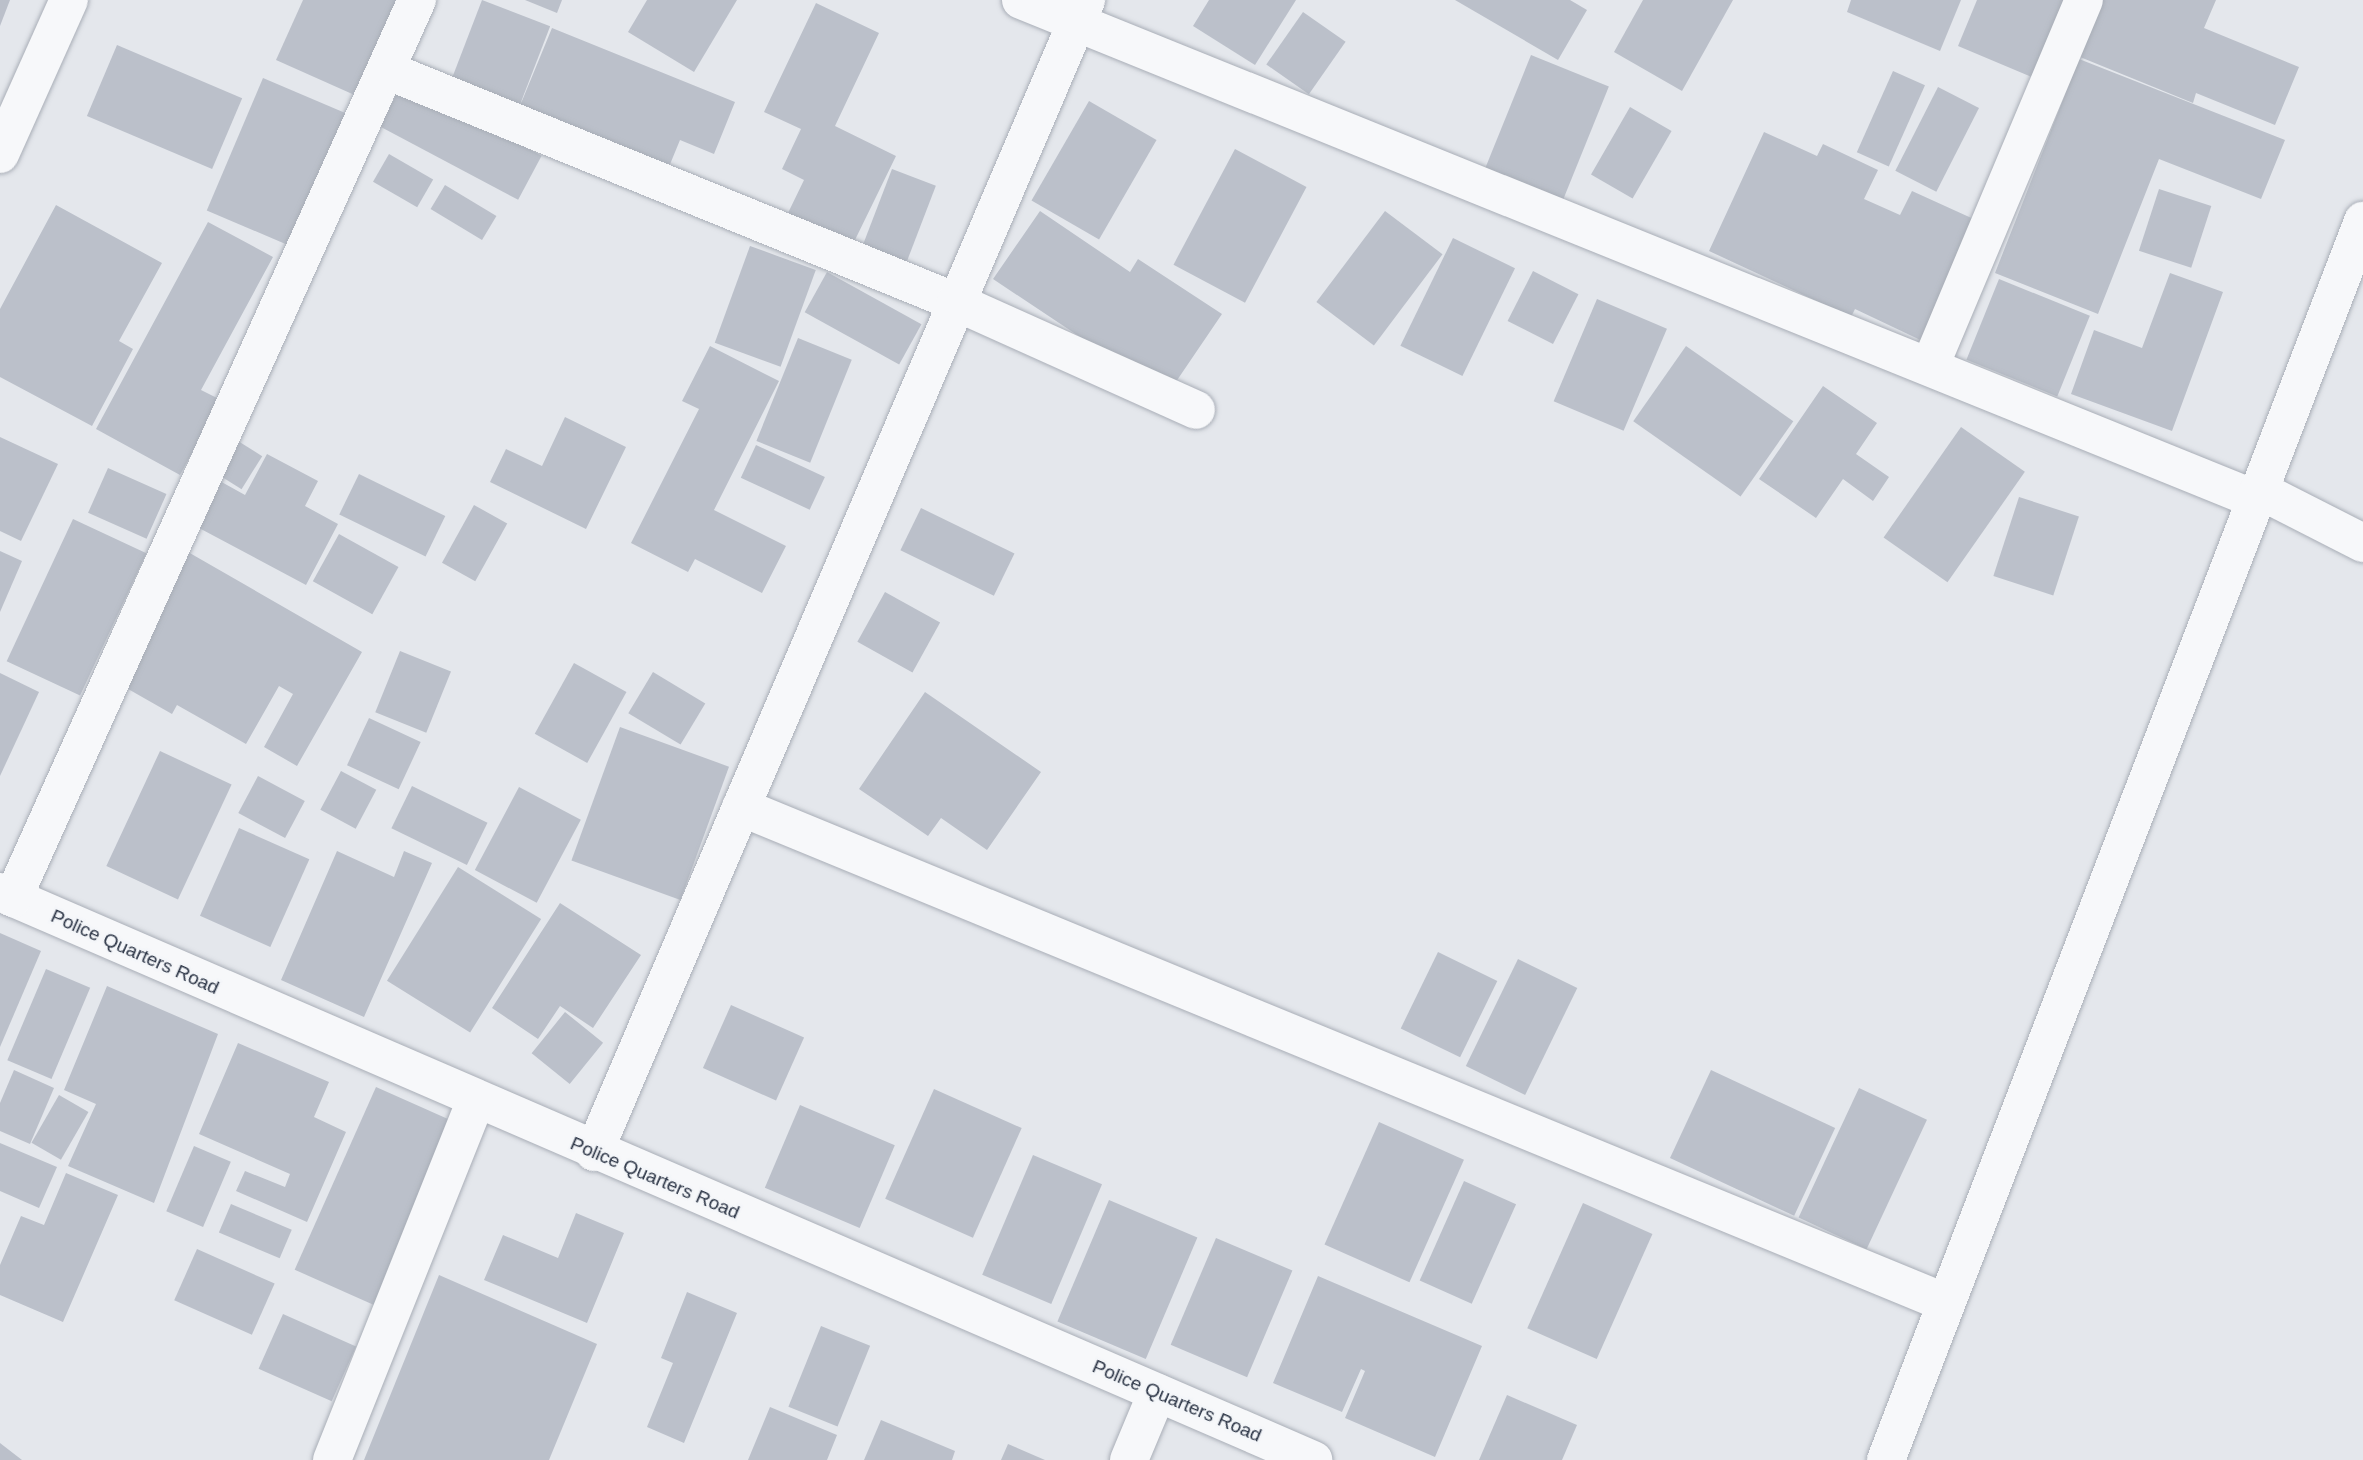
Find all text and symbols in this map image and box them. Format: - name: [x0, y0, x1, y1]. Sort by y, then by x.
- street label: Police Quarters Road: [47, 905, 223, 999]
- street label: Police Quarters Road: [567, 1132, 743, 1224]
- street label: Police Quarters Road: [1089, 1355, 1265, 1447]

